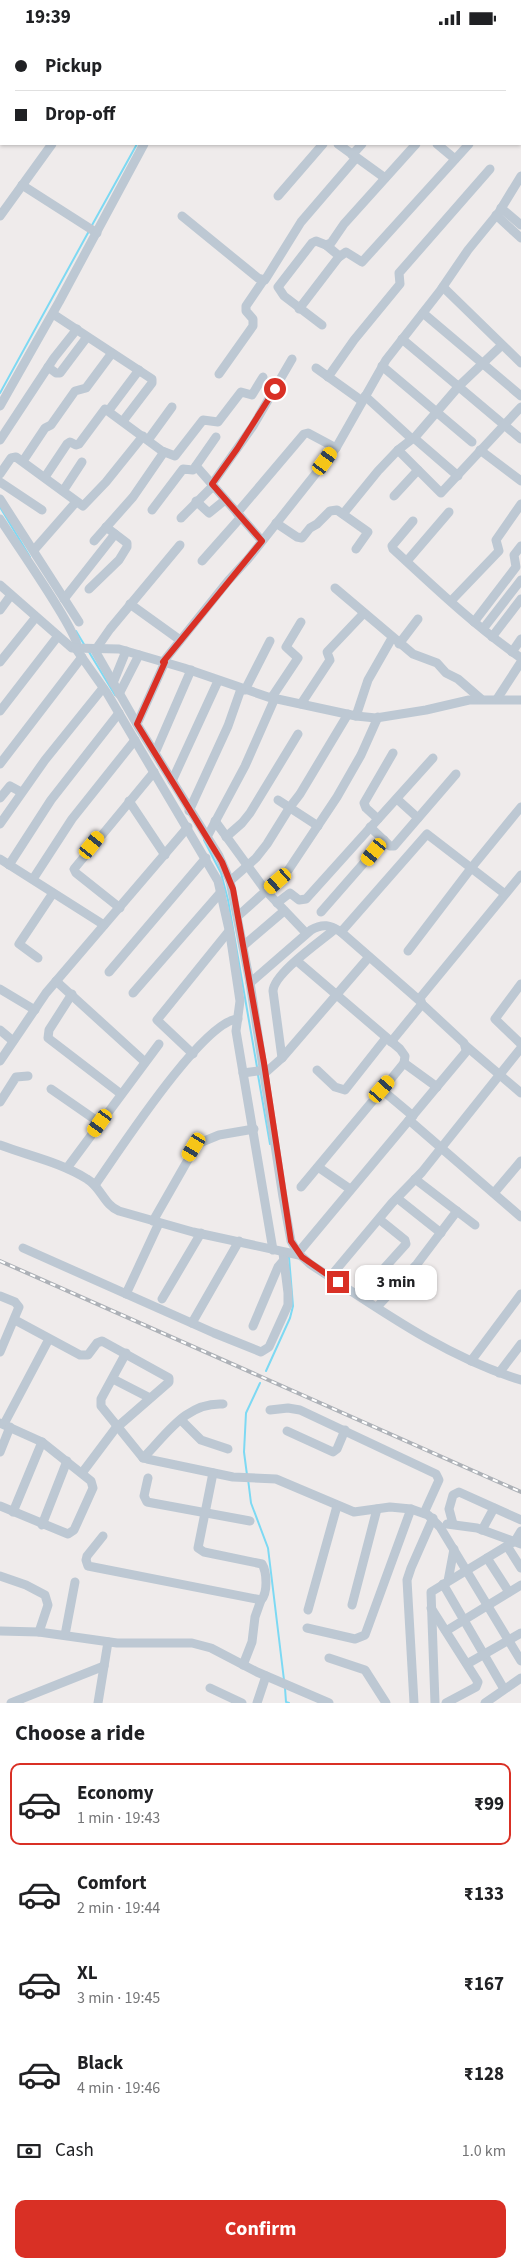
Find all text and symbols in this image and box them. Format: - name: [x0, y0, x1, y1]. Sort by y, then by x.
- text: 19:39: [25, 4, 71, 31]
- text: Pickup: [45, 53, 102, 80]
- text: Drop-off: [45, 101, 115, 128]
- route start: [264, 378, 286, 400]
- car: [310, 444, 339, 478]
- car: [76, 829, 107, 861]
- car: [358, 836, 389, 868]
- car: [261, 865, 294, 897]
- car: [366, 1073, 397, 1105]
- car: [85, 1106, 114, 1140]
- car: [179, 1130, 208, 1164]
- callout: 3 min: [356, 1265, 438, 1299]
- route end: [327, 1271, 349, 1293]
- text: 3 min: [377, 1271, 415, 1293]
- text: Choose a ride: [15, 1717, 145, 1749]
- text: Economy: [77, 1780, 154, 1807]
- icon: car: [17, 1782, 62, 1827]
- text: ₹99: [474, 1791, 504, 1818]
- text: 1 min · 19:43: [77, 1807, 160, 1829]
- text: Comfort: [77, 1870, 147, 1897]
- icon: car: [17, 1872, 62, 1917]
- text: ₹133: [464, 1881, 504, 1908]
- text: 2 min · 19:44: [77, 1897, 160, 1919]
- text: XL: [77, 1960, 98, 1987]
- icon: car: [17, 1962, 62, 2007]
- text: ₹167: [464, 1971, 504, 1998]
- text: 3 min · 19:45: [77, 1987, 160, 2009]
- text: Black: [77, 2050, 123, 2077]
- icon: car: [17, 2052, 62, 2097]
- text: ₹128: [464, 2061, 504, 2088]
- text: 4 min · 19:46: [77, 2077, 160, 2099]
- icon: cash: [15, 2137, 43, 2165]
- text: Cash: [55, 2137, 94, 2164]
- text: 1.0 km: [462, 2140, 506, 2162]
- button: Confirm: [15, 2200, 506, 2258]

